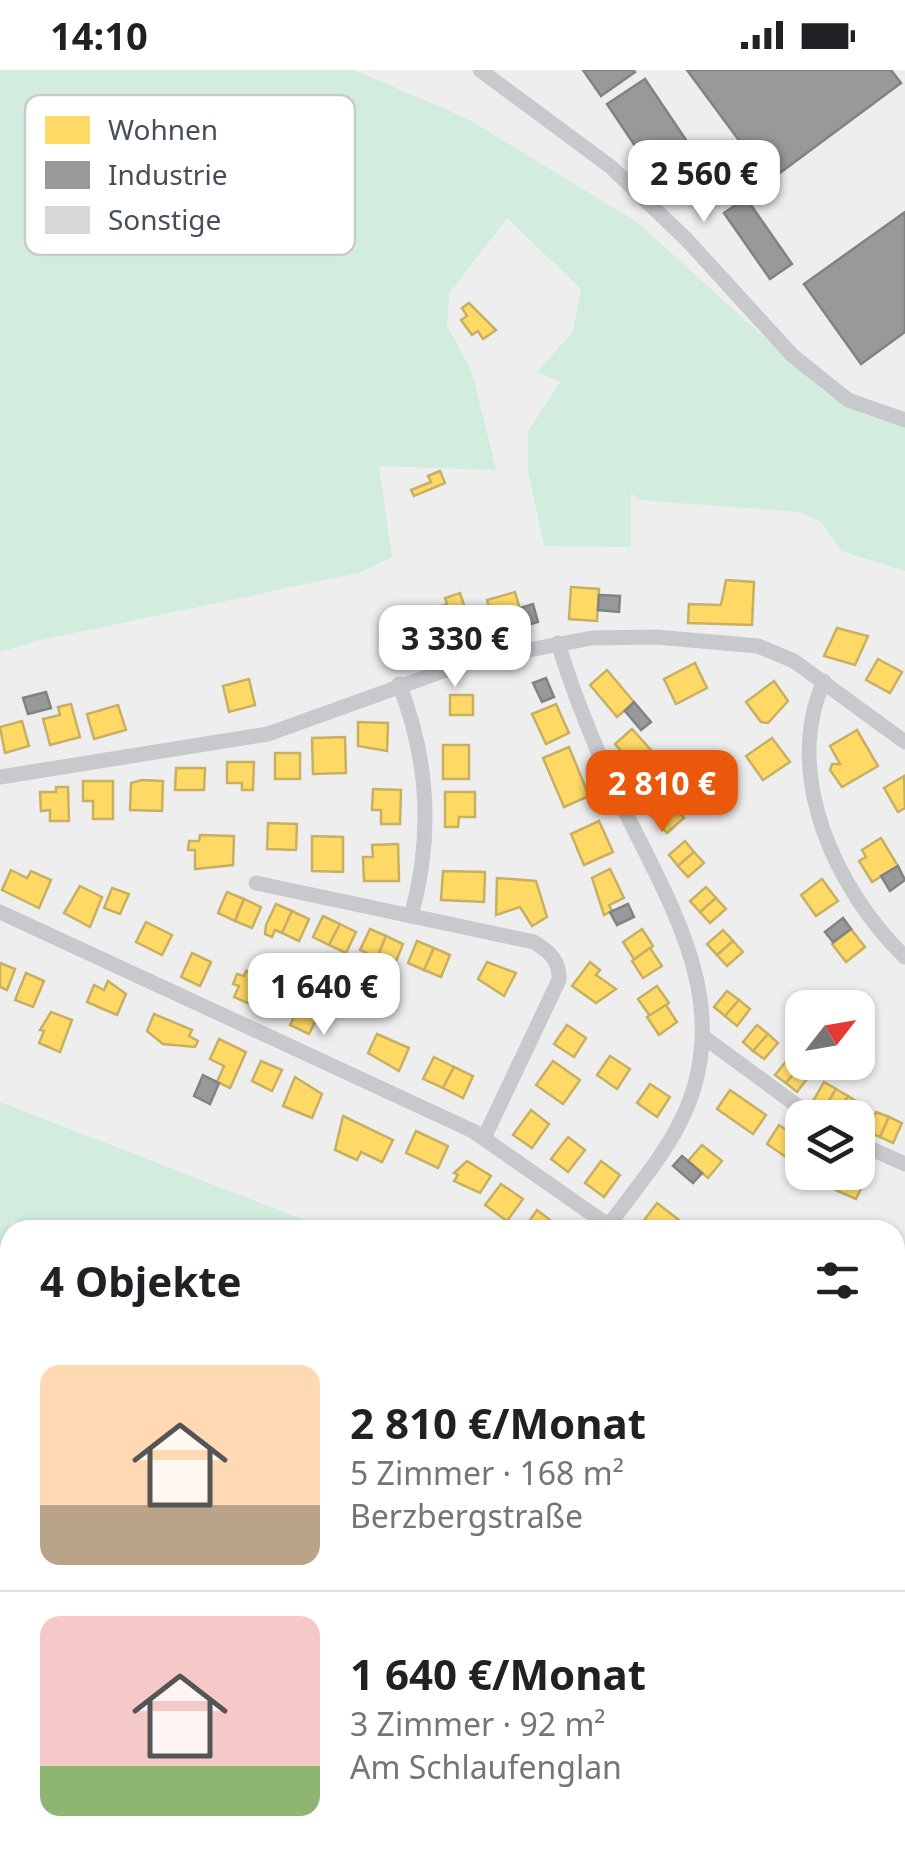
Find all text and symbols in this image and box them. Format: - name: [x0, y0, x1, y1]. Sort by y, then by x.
- text: 14:10: [50, 9, 148, 61]
- legend: [25, 95, 355, 255]
- text: Wohnen: [108, 110, 218, 148]
- pin: 2 560 €: [612, 140, 796, 225]
- text: 2 560 €: [650, 151, 758, 194]
- text: Industrie: [108, 155, 227, 193]
- text: Sonstige: [108, 200, 221, 238]
- pin: 3 330 €: [363, 605, 547, 690]
- text: 3 330 €: [401, 616, 509, 659]
- pin: 2 810 €: [570, 750, 754, 835]
- text: 2 810 €: [608, 761, 716, 804]
- pin: 1 640 €: [232, 953, 416, 1038]
- text: 1 640 €: [270, 964, 378, 1007]
- north arrow: [785, 990, 875, 1080]
- map controls: [785, 990, 875, 1190]
- button: layers: [785, 1100, 875, 1190]
- text: 4 Objekte: [40, 1252, 242, 1309]
- icon: filters: [810, 1253, 865, 1308]
- text: 2 810 €/Monat: [350, 1394, 646, 1451]
- icon: home: [120, 1405, 240, 1525]
- text: 5 Zimmer · 168 m²: [350, 1451, 624, 1494]
- text: Berzbergstraße: [350, 1494, 583, 1537]
- text: 1 640 €/Monat: [350, 1645, 646, 1702]
- icon: home: [120, 1656, 240, 1776]
- text: 3 Zimmer · 92 m²: [350, 1702, 606, 1745]
- text: Am Schlaufenglan: [350, 1745, 622, 1788]

